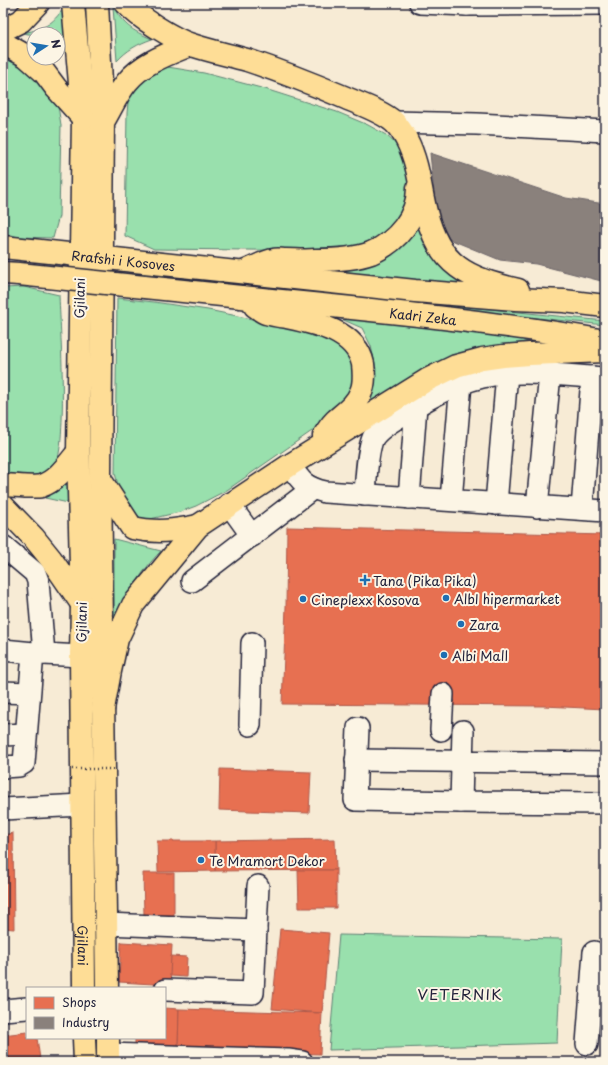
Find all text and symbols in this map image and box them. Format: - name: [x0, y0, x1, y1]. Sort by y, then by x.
- north arrow: [26, 26, 66, 66]
- text: N: [47, 38, 66, 50]
- street label: Rrafshi i Kosoves: [71, 245, 176, 275]
- street label: Gjilani: [69, 278, 89, 318]
- street label: Kadri Zeka: [388, 302, 459, 329]
- place label: Tana (Pika Pika): [373, 571, 477, 590]
- marker: Tana (Pika Pika): [360, 575, 370, 585]
- place label: AlbI hipermarket: [454, 589, 560, 608]
- place label: Cineplexx Kosova: [311, 590, 419, 609]
- marker: AlbI hipermarket: [441, 593, 451, 603]
- marker: Cineplexx Kosova: [298, 594, 308, 604]
- street label: Gjilani: [71, 602, 91, 642]
- place label: Zara: [469, 615, 500, 634]
- marker: Zara: [456, 619, 466, 629]
- place label: Albi Mall: [452, 646, 508, 665]
- marker: Albi Mall: [439, 650, 449, 660]
- place label: Te Mramort Dekor: [209, 851, 326, 870]
- marker: Te Mramort Dekor: [196, 855, 206, 865]
- street label: Gjilani: [74, 925, 93, 966]
- district label: VETERNIK: [418, 982, 502, 1005]
- legend: [26, 987, 166, 1039]
- text: Shops: [62, 993, 97, 1011]
- text: Industry: [62, 1013, 110, 1031]

